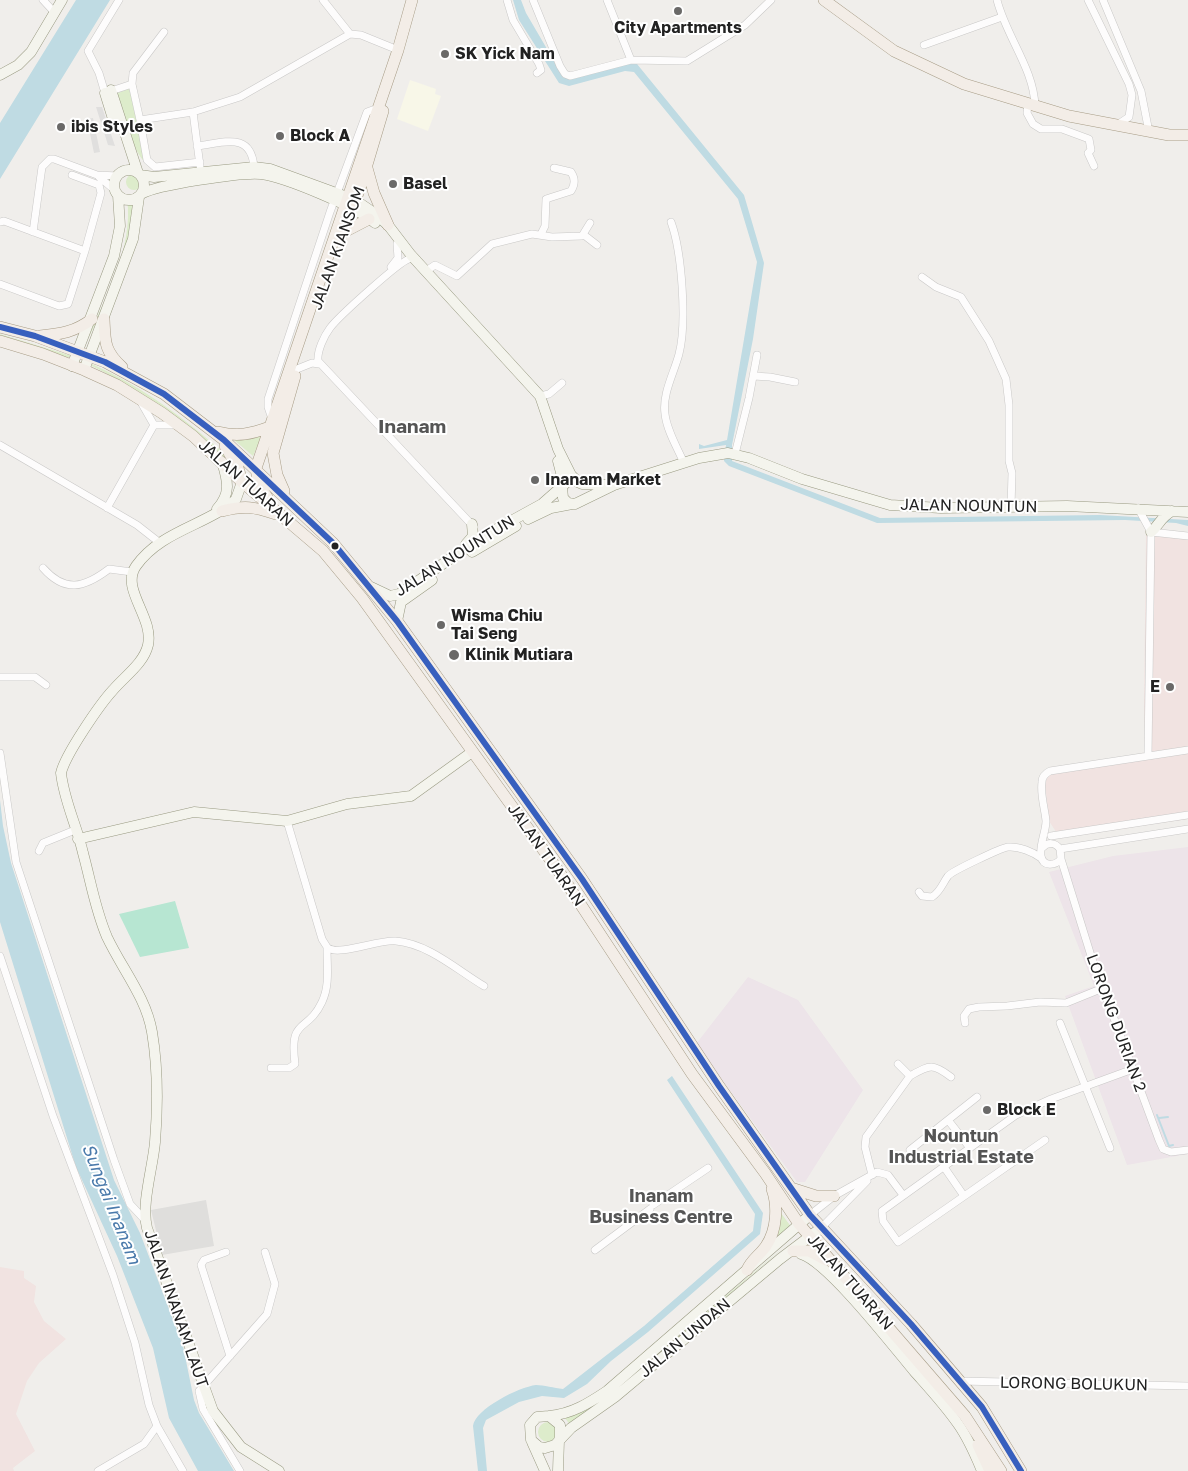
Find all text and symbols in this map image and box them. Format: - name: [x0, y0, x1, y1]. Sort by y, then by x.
- marker: City Apartments: [672, 5, 684, 17]
- place label: City Apartments: [614, 18, 742, 38]
- place label: SK Yick Nam: [455, 44, 555, 64]
- marker: SK Yick Nam: [439, 48, 451, 60]
- place label: ibis Styles: [71, 117, 153, 137]
- marker: ibis Styles: [55, 121, 67, 133]
- place label: Block A: [290, 126, 350, 146]
- marker: Block A: [274, 130, 286, 142]
- place label: Basel: [403, 174, 447, 194]
- marker: Basel: [387, 178, 399, 190]
- street label: JALAN KIANSOM: [307, 183, 369, 313]
- district label: Inanam: [378, 416, 446, 438]
- street label: JALAN TUARAN: [195, 435, 297, 531]
- place label: Inanam Market: [545, 470, 661, 490]
- marker: Inanam Market: [529, 474, 541, 486]
- street label: JALAN NOUNTUN: [900, 495, 1038, 517]
- street label: JALAN NOUNTUN: [392, 512, 518, 600]
- unlabelled marker: [330, 541, 340, 551]
- place label: Wisma Chiu Tai Seng: [451, 606, 543, 644]
- marker: Wisma Chiu Tai Seng: [435, 619, 447, 631]
- place label: Klinik Mutiara: [465, 645, 573, 665]
- marker: Klinik Mutiara: [447, 648, 461, 662]
- place label: E: [1150, 677, 1160, 697]
- marker: E: [1164, 681, 1176, 693]
- street label: JALAN TUARAN: [503, 800, 589, 910]
- street label: LORONG DURIAN 2: [1082, 951, 1150, 1095]
- place label: Block E: [997, 1100, 1056, 1120]
- marker: Block E: [981, 1104, 993, 1116]
- district label: Nountun Industrial Estate: [888, 1125, 1034, 1168]
- water label: Sungai Inanam: [77, 1141, 145, 1267]
- district label: Inanam Business Centre: [589, 1185, 733, 1228]
- street label: JALAN INANAM LAUT: [140, 1228, 212, 1390]
- street label: JALAN TUARAN: [803, 1230, 897, 1334]
- street label: JALAN UNDAN: [635, 1294, 735, 1382]
- street label: LORONG BOLUKUN: [1000, 1373, 1148, 1395]

